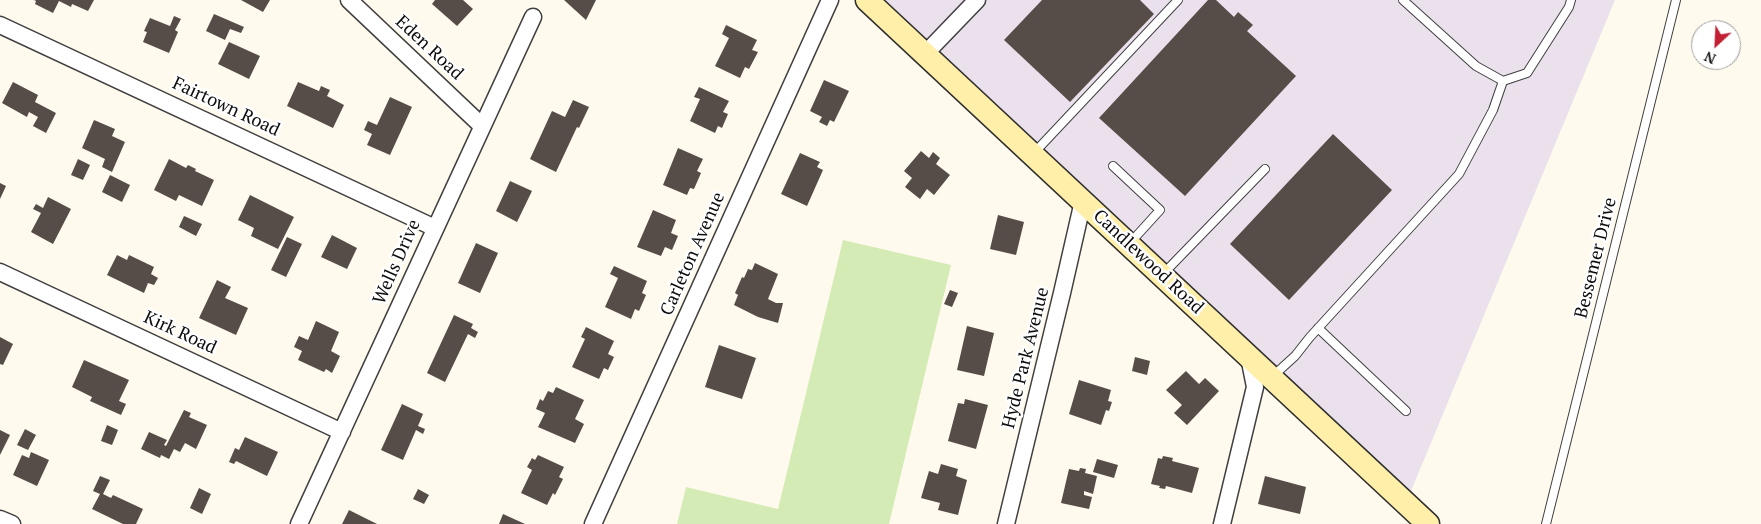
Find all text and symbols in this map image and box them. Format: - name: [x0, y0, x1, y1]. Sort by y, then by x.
- street label: Eden Road: [391, 11, 467, 85]
- north arrow: [1691, 20, 1741, 70]
- text: N: [1701, 47, 1719, 69]
- street label: Fairtown Road: [169, 73, 283, 141]
- street label: Carleton Avenue: [656, 189, 730, 319]
- street label: Bessemer Drive: [1571, 195, 1621, 321]
- street label: Candlewood Road: [1088, 205, 1208, 319]
- street label: Wells Drive: [369, 216, 425, 308]
- street label: Hyde Park Avenue: [998, 285, 1054, 431]
- street label: Kirk Road: [140, 307, 220, 359]

